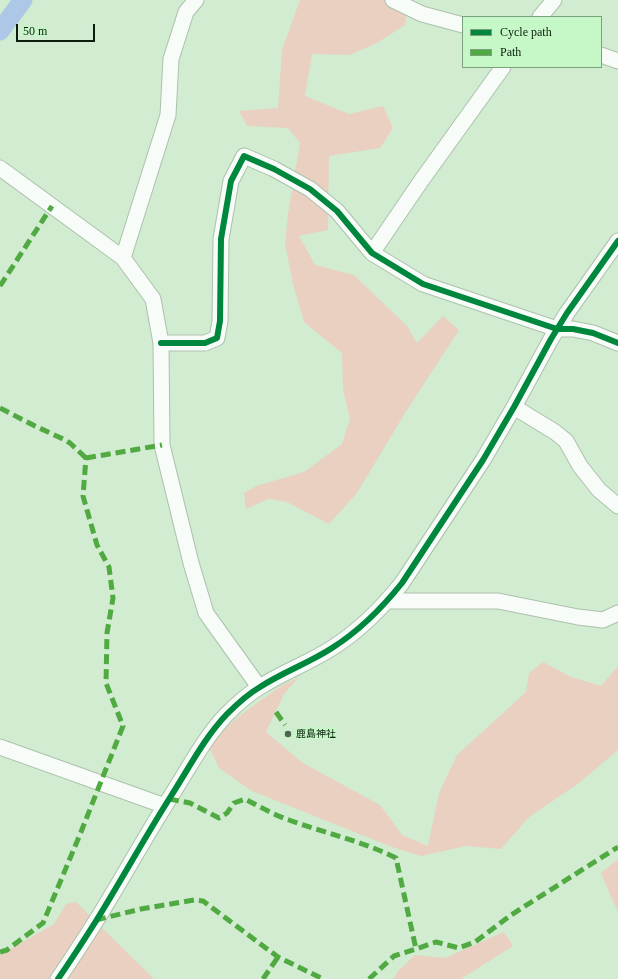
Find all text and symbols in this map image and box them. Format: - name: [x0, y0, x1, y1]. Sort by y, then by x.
- scale bar: [18, 16, 97, 42]
- legend: [462, 16, 602, 68]
- text: 50 m: [23, 24, 47, 38]
- text: Cycle path: [500, 25, 552, 39]
- text: Path: [500, 45, 521, 59]
- place label: 鹿島神社: [296, 728, 336, 740]
- marker: 鹿島神社: [283, 729, 293, 739]

